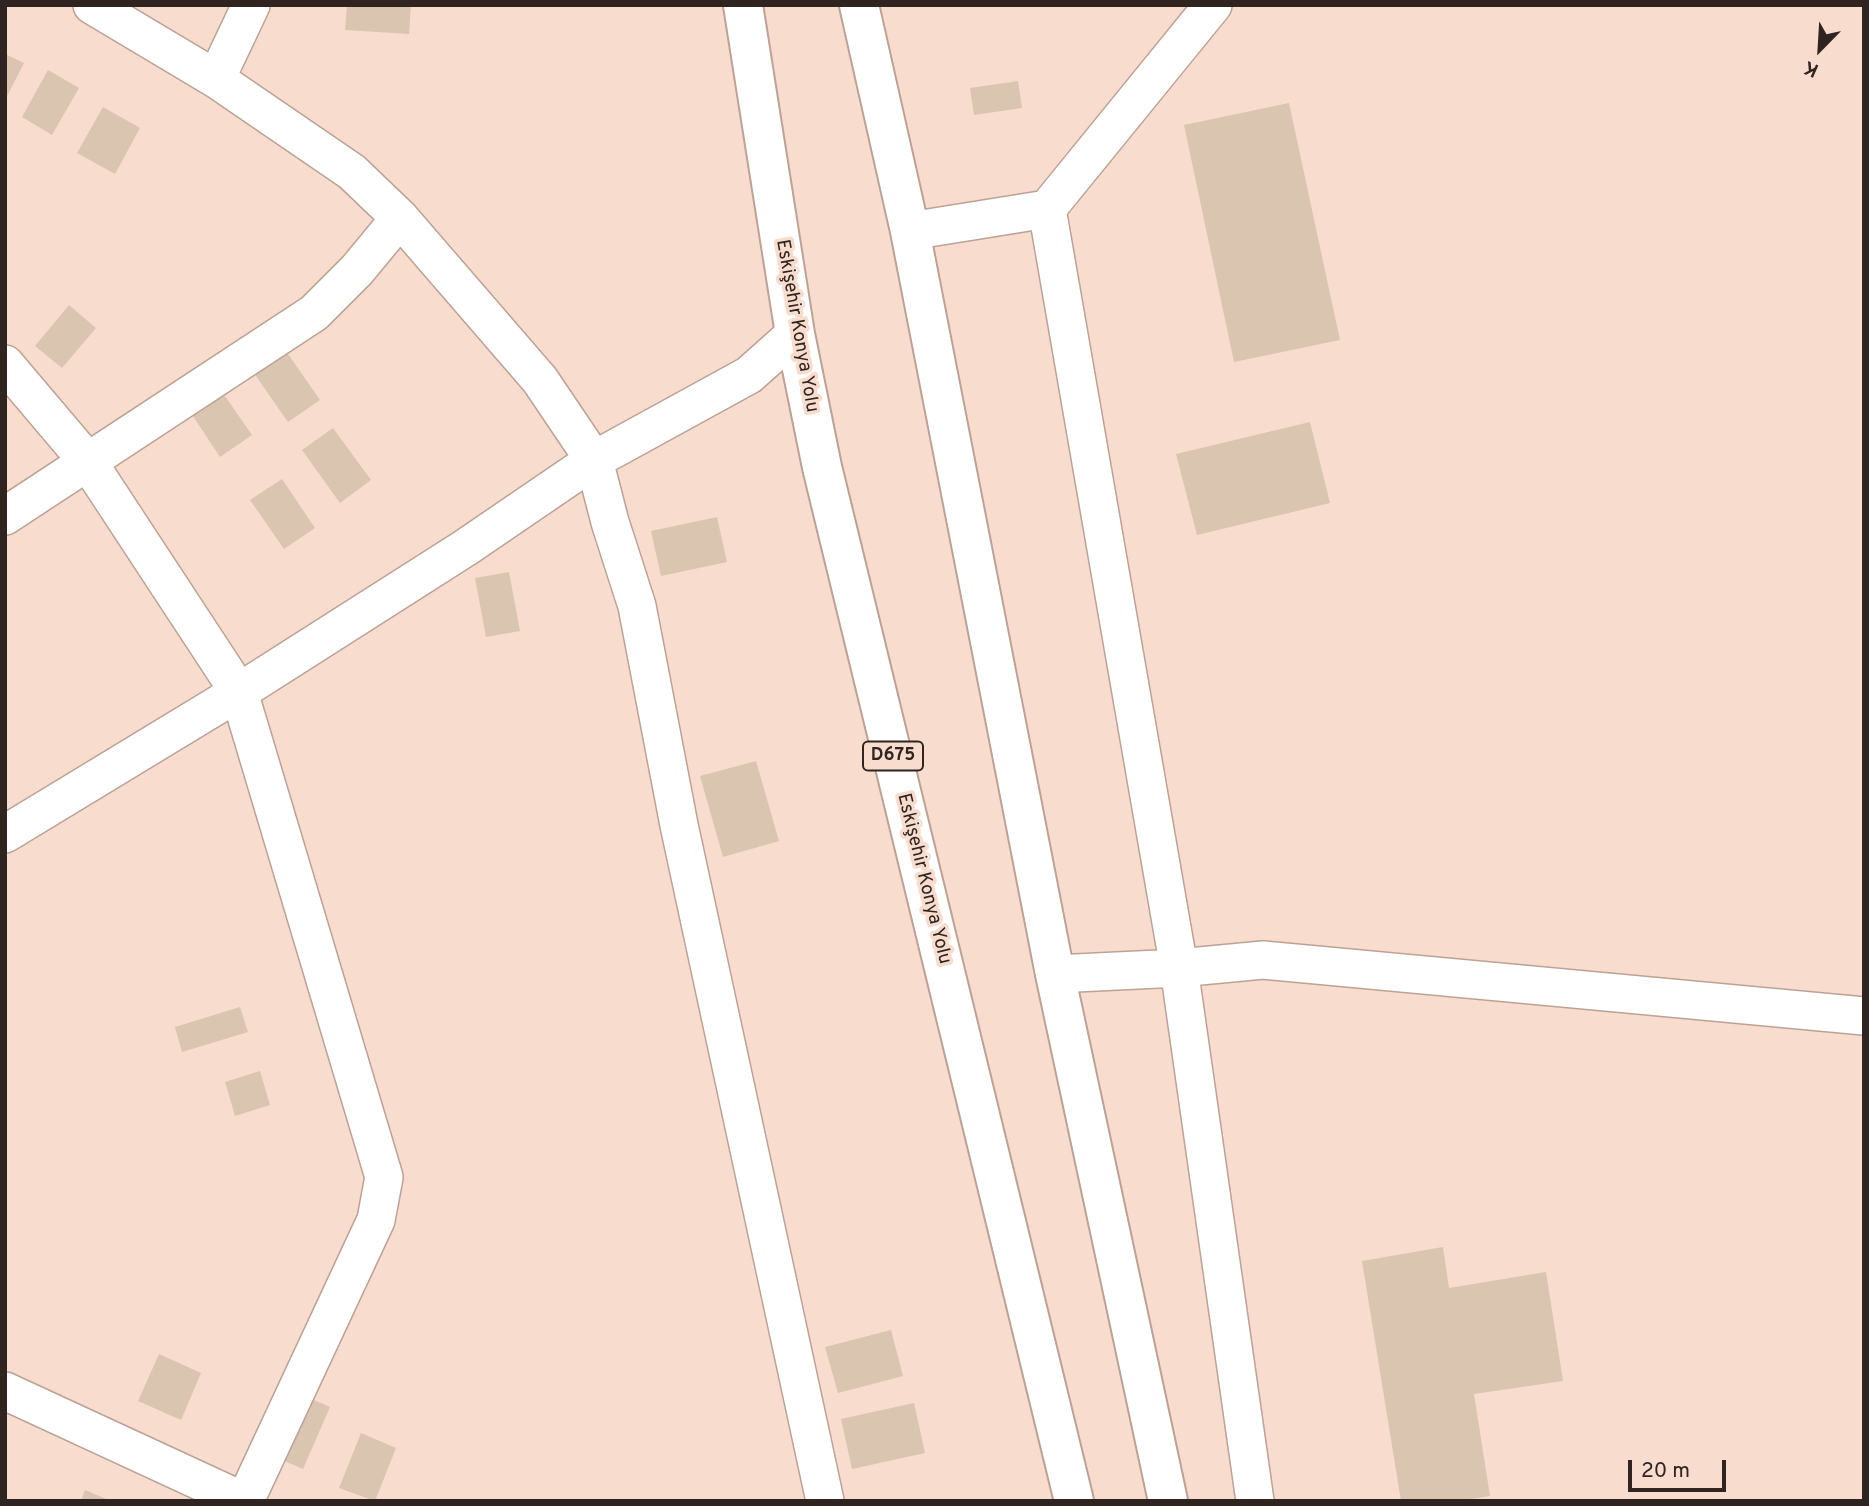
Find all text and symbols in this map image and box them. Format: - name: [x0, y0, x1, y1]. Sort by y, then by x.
- north arrow: [1785, 14, 1855, 84]
- text: K: [1800, 54, 1822, 82]
- street label: Eskişehir Konya Yolu: [770, 238, 822, 414]
- road number: D675: [863, 742, 923, 770]
- street label: Eskişehir Konya Yolu: [891, 791, 955, 967]
- scale bar: [1631, 1446, 1729, 1490]
- text: 20 m: [1641, 1458, 1690, 1485]

